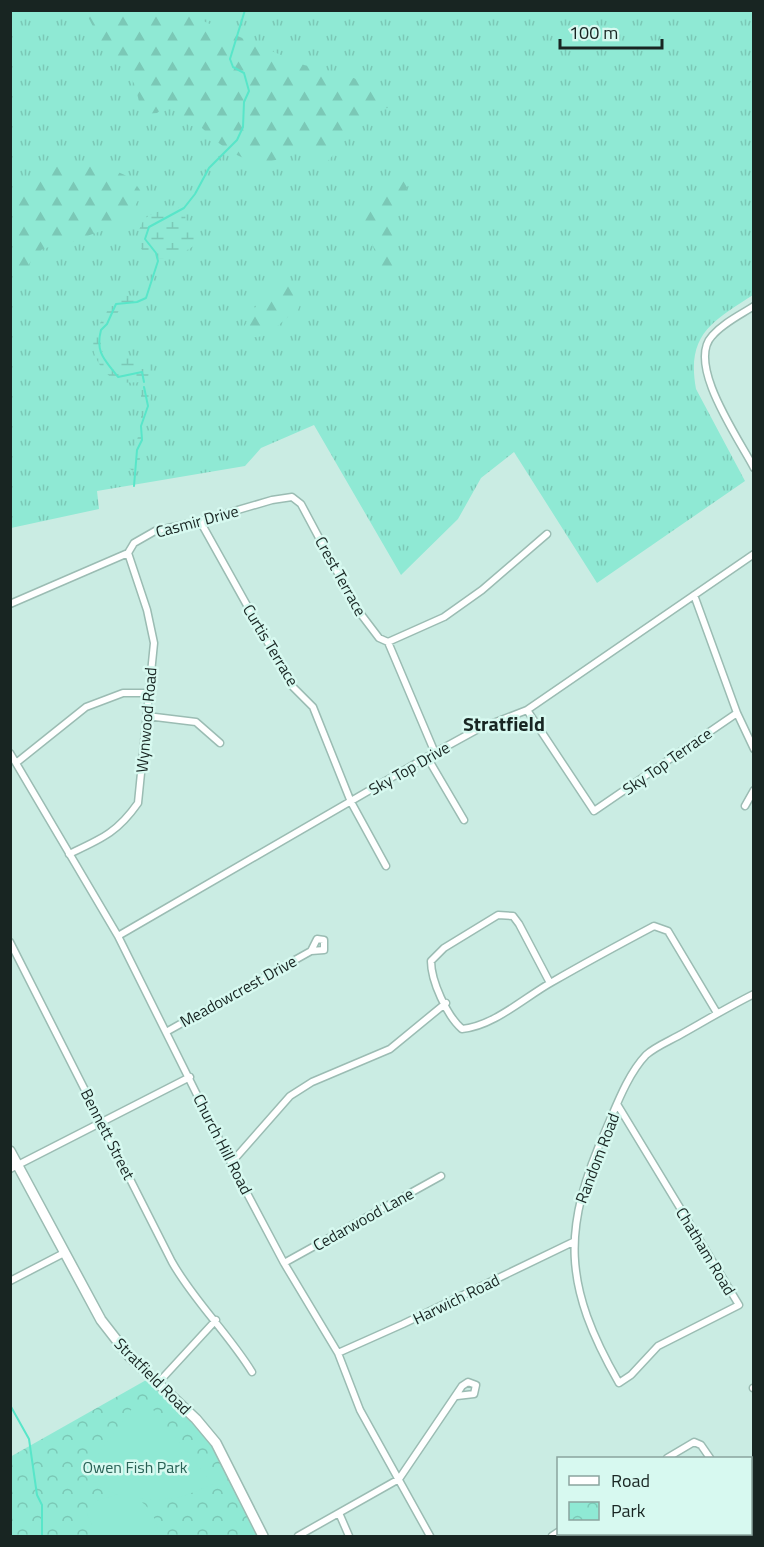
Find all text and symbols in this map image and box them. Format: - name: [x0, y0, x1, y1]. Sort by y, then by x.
- scale bar: [560, 12, 662, 50]
- text: 100 m: [569, 19, 618, 46]
- street label: Casmir Drive: [153, 498, 241, 544]
- street label: Crest Terrace: [309, 532, 373, 620]
- street label: Curtis Terrace: [237, 600, 305, 690]
- street label: Wynwood Road: [129, 666, 163, 774]
- district label: Stratfield: [463, 708, 545, 739]
- street label: Sky Top Terrace: [618, 721, 716, 801]
- street label: Sky Top Drive: [364, 735, 454, 801]
- street label: Meadowcrest Drive: [175, 949, 301, 1033]
- street label: Bennett Street: [75, 1084, 141, 1184]
- street label: Church Hill Road: [187, 1089, 259, 1199]
- street label: Random Road: [569, 1109, 625, 1207]
- street label: Cedarwood Lane: [308, 1181, 418, 1257]
- street label: Chatham Road: [670, 1202, 742, 1300]
- street label: Harwich Road: [409, 1268, 503, 1330]
- street label: Stratfield Road: [109, 1332, 197, 1420]
- park label: Owen Fish Park: [83, 1455, 188, 1479]
- legend: [557, 1457, 752, 1535]
- text: Road: [611, 1467, 650, 1494]
- text: Park: [611, 1497, 646, 1524]

